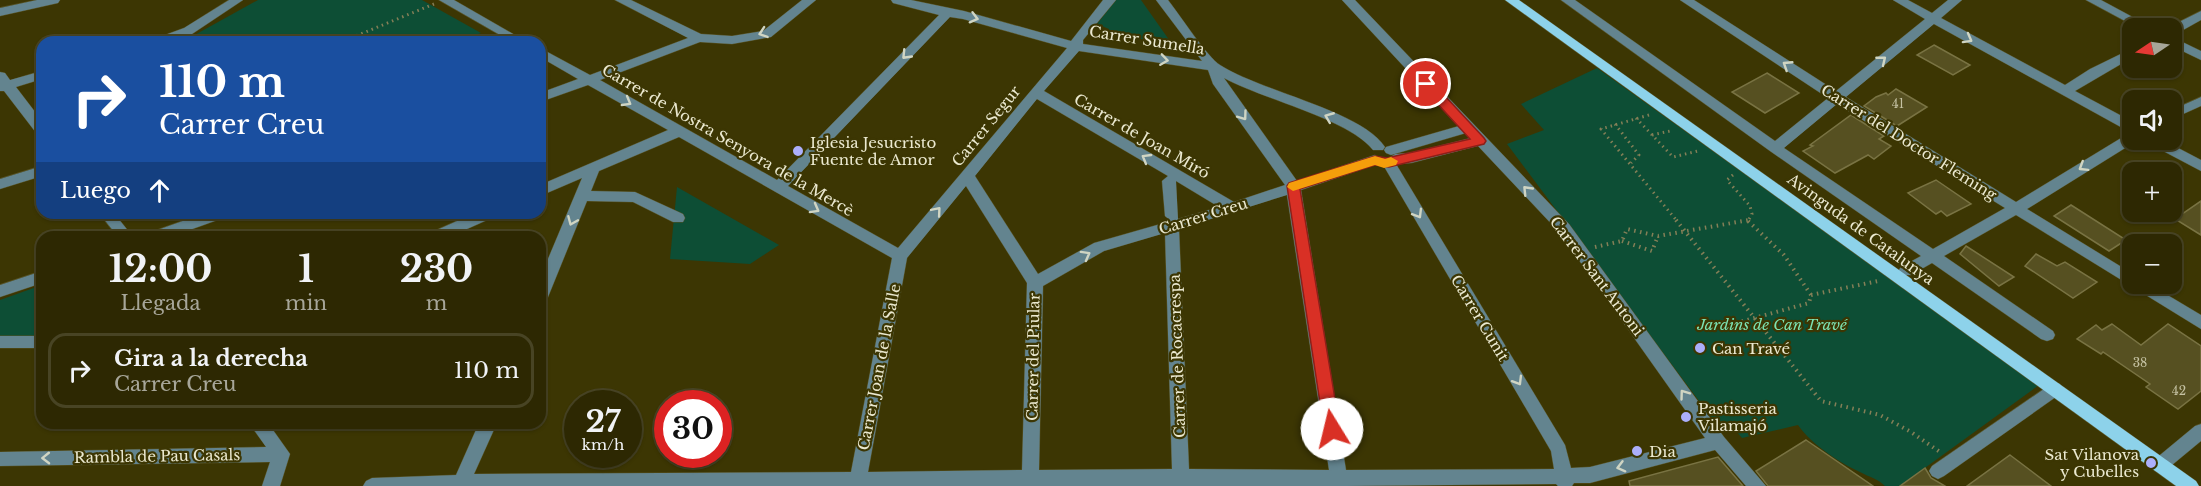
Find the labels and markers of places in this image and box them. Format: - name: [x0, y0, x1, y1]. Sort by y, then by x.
- pin: [1400, 58, 1451, 109]
- place label: Iglesia Jesucristo Fuente de Amor: [810, 133, 937, 169]
- marker: Iglesia Jesucristo Fuente de Amor: [791, 144, 805, 158]
- place label: Can Travé: [1712, 339, 1790, 358]
- marker: Can Travé: [1693, 341, 1707, 355]
- place label: Pastisseria Vilamajó: [1697, 399, 1778, 435]
- marker: Pastisseria Vilamajó: [1679, 410, 1693, 424]
- place label: Dia: [1649, 442, 1676, 461]
- marker: Dia: [1630, 444, 1644, 458]
- place label: Sat Vilanova y Cubelles: [2045, 445, 2140, 481]
- marker: Sat Vilanova y Cubelles: [2144, 456, 2158, 470]

